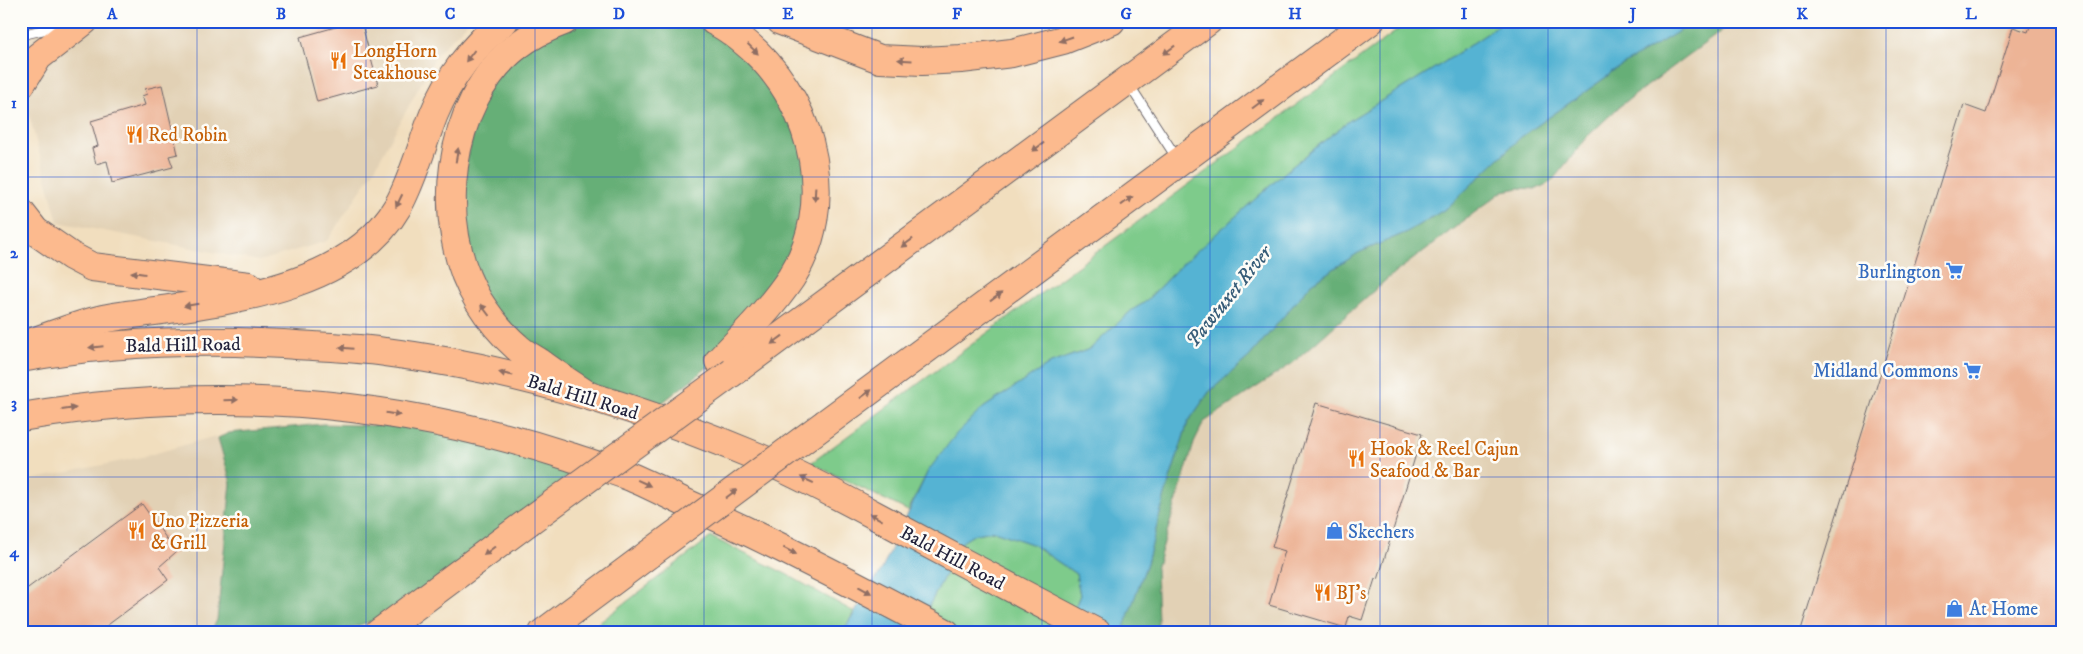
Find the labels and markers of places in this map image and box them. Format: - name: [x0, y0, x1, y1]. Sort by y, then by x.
- place label: LongHorn Steakhouse: [353, 40, 437, 85]
- restaurant icon: LongHorn Steakhouse: [329, 51, 349, 71]
- restaurant icon: Red Robin: [124, 124, 144, 144]
- place label: Red Robin: [148, 124, 228, 147]
- place label: Burlington: [1858, 261, 1941, 284]
- supermarket icon: Burlington: [1945, 261, 1965, 281]
- place label: Midland Commons: [1813, 360, 1958, 383]
- supermarket icon: Midland Commons: [1962, 360, 1982, 380]
- place label: Hook & Reel Cajun Seafood & Bar: [1370, 438, 1519, 483]
- restaurant icon: Hook & Reel Cajun Seafood & Bar: [1346, 449, 1366, 469]
- place label: Uno Pizzeria & Grill: [151, 510, 249, 555]
- restaurant icon: Uno Pizzeria & Grill: [127, 521, 147, 541]
- shop icon: Skechers: [1324, 521, 1344, 541]
- place label: Skechers: [1348, 521, 1414, 544]
- restaurant icon: BJ's: [1312, 582, 1332, 602]
- place label: BJ's: [1336, 582, 1366, 605]
- shop icon: At Home: [1945, 598, 1965, 618]
- place label: At Home: [1969, 598, 2038, 621]

